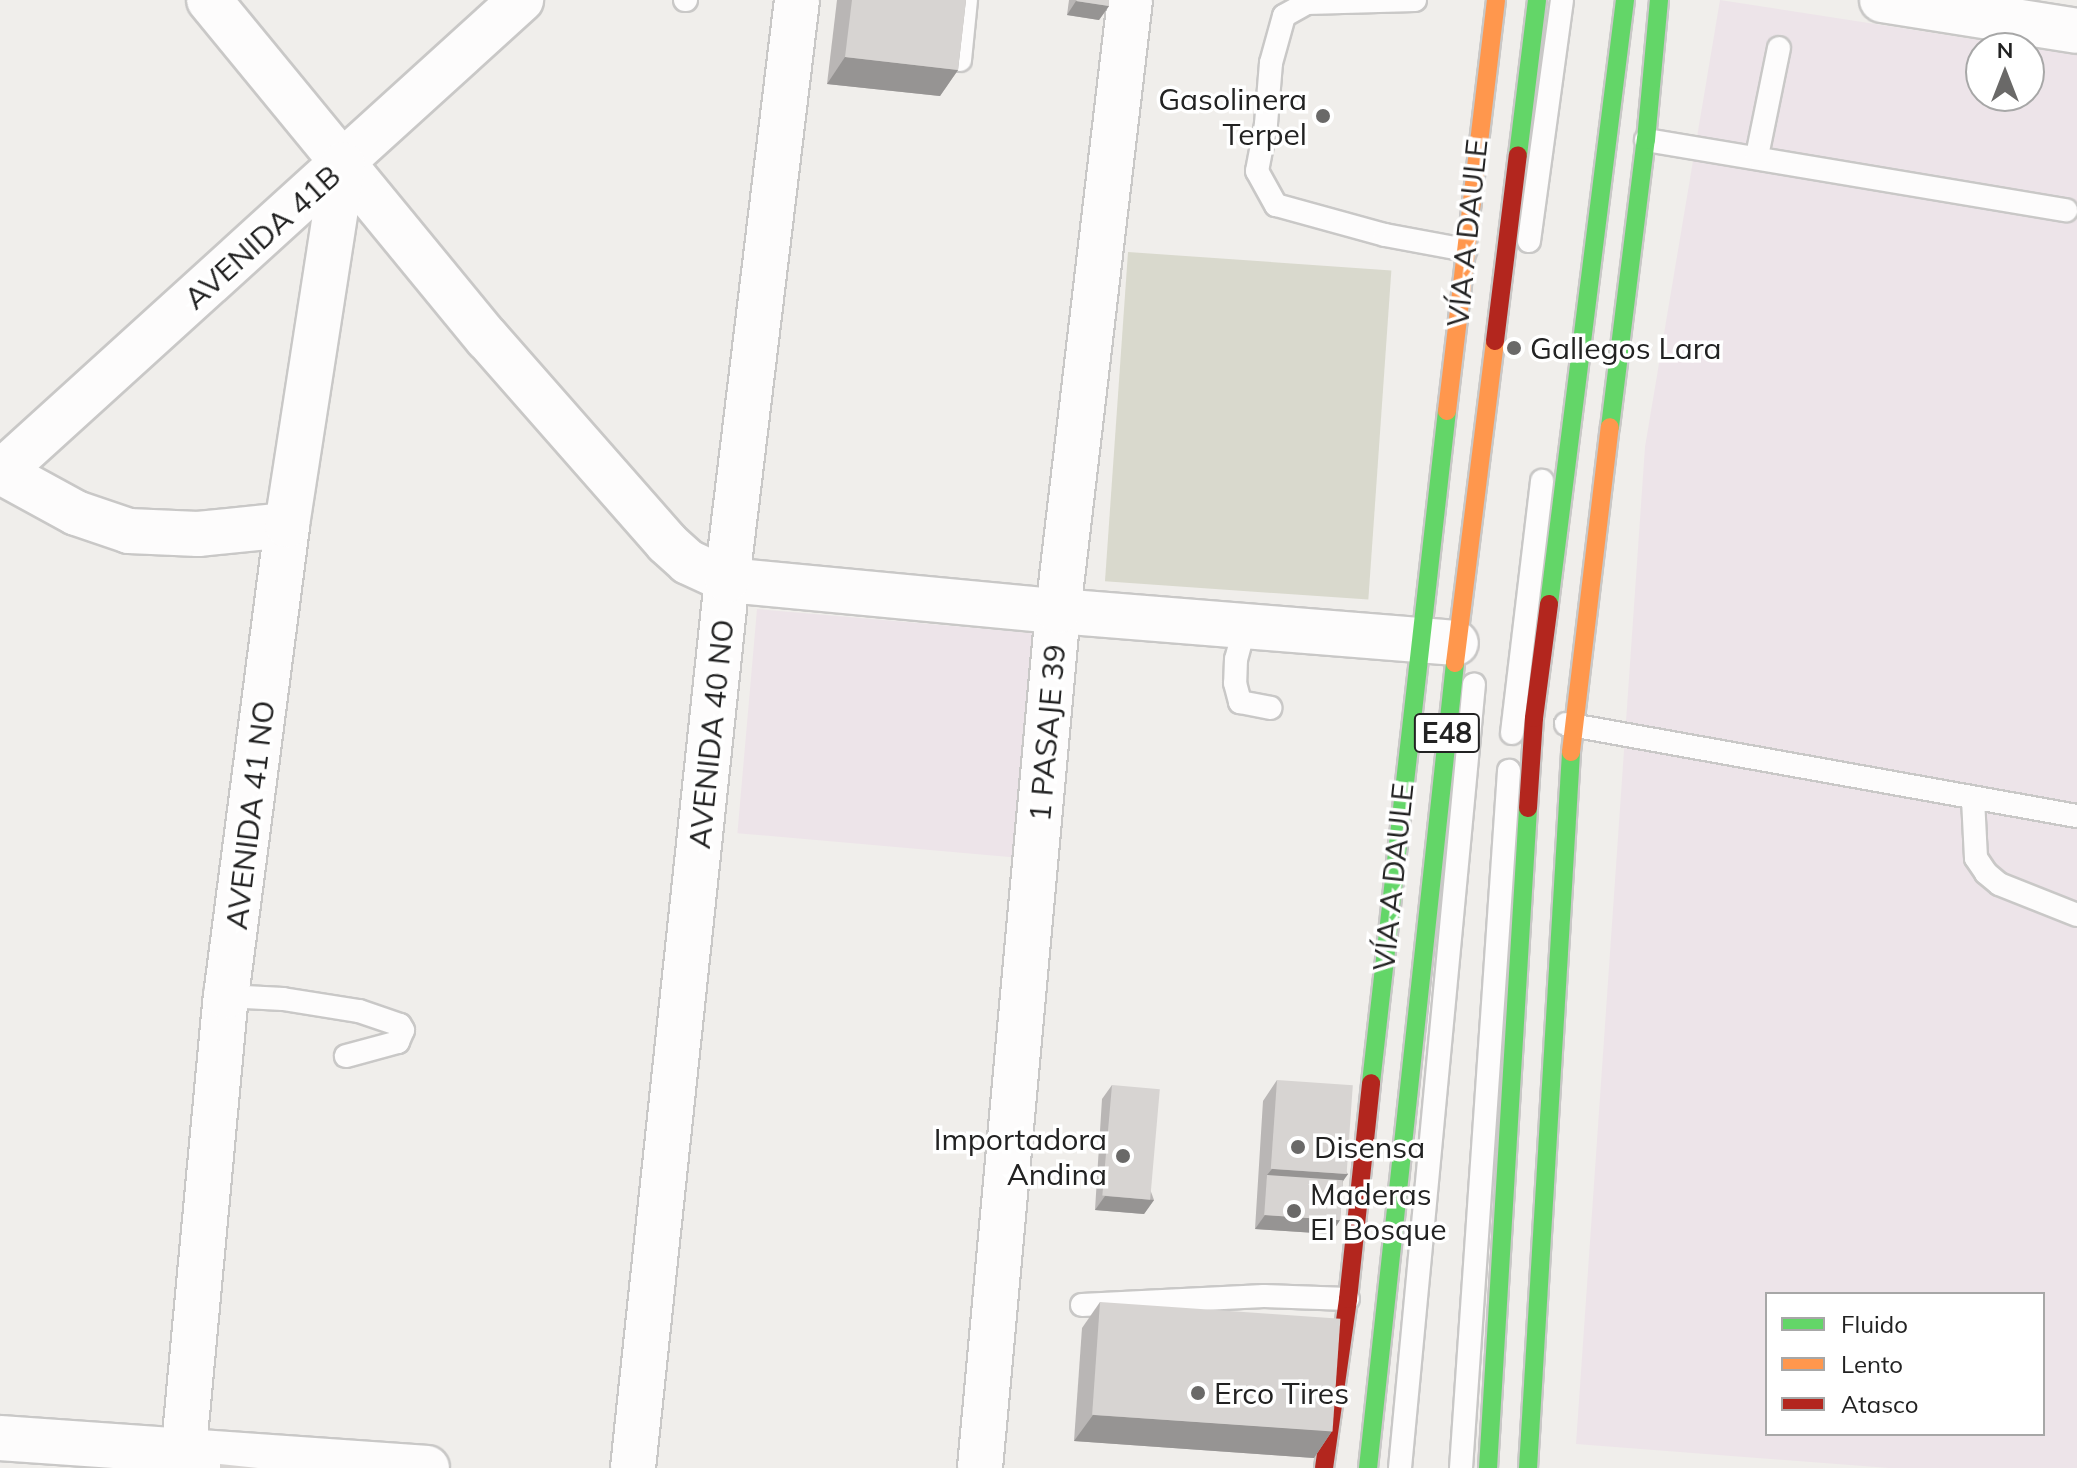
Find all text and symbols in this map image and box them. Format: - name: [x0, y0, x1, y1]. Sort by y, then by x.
- north arrow: [1965, 32, 2045, 112]
- text: N: [1997, 36, 2013, 64]
- place label: Gasolinera Terpel: [1158, 81, 1307, 152]
- marker: Gasolinera Terpel: [1314, 107, 1332, 125]
- street label: VÍA A DAULE: [1439, 137, 1495, 329]
- street label: AVENIDA 41B: [177, 158, 347, 316]
- place label: Gallegos Lara: [1530, 330, 1722, 366]
- marker: Gallegos Lara: [1505, 339, 1523, 357]
- street label: AVENIDA 40 NO: [681, 618, 741, 850]
- street label: 1 PASAJE 39: [1021, 643, 1073, 823]
- street label: AVENIDA 41 NO: [218, 698, 282, 932]
- road number: E48: [1413, 709, 1481, 757]
- street label: VÍA A DAULE: [1365, 781, 1421, 973]
- place label: Importadora Andina: [934, 1121, 1107, 1192]
- place label: Disensa: [1314, 1129, 1425, 1165]
- marker: Disensa: [1289, 1138, 1307, 1156]
- marker: Importadora Andina: [1114, 1147, 1132, 1165]
- place label: Maderas El Bosque: [1310, 1176, 1447, 1246]
- marker: Maderas El Bosque: [1285, 1202, 1303, 1220]
- legend: [1765, 1292, 2045, 1436]
- text: Fluido: [1841, 1309, 1908, 1339]
- text: Lento: [1841, 1349, 1903, 1379]
- place label: Erco Tires: [1214, 1375, 1349, 1411]
- marker: Erco Tires: [1189, 1384, 1207, 1402]
- text: Atasco: [1841, 1389, 1918, 1419]

